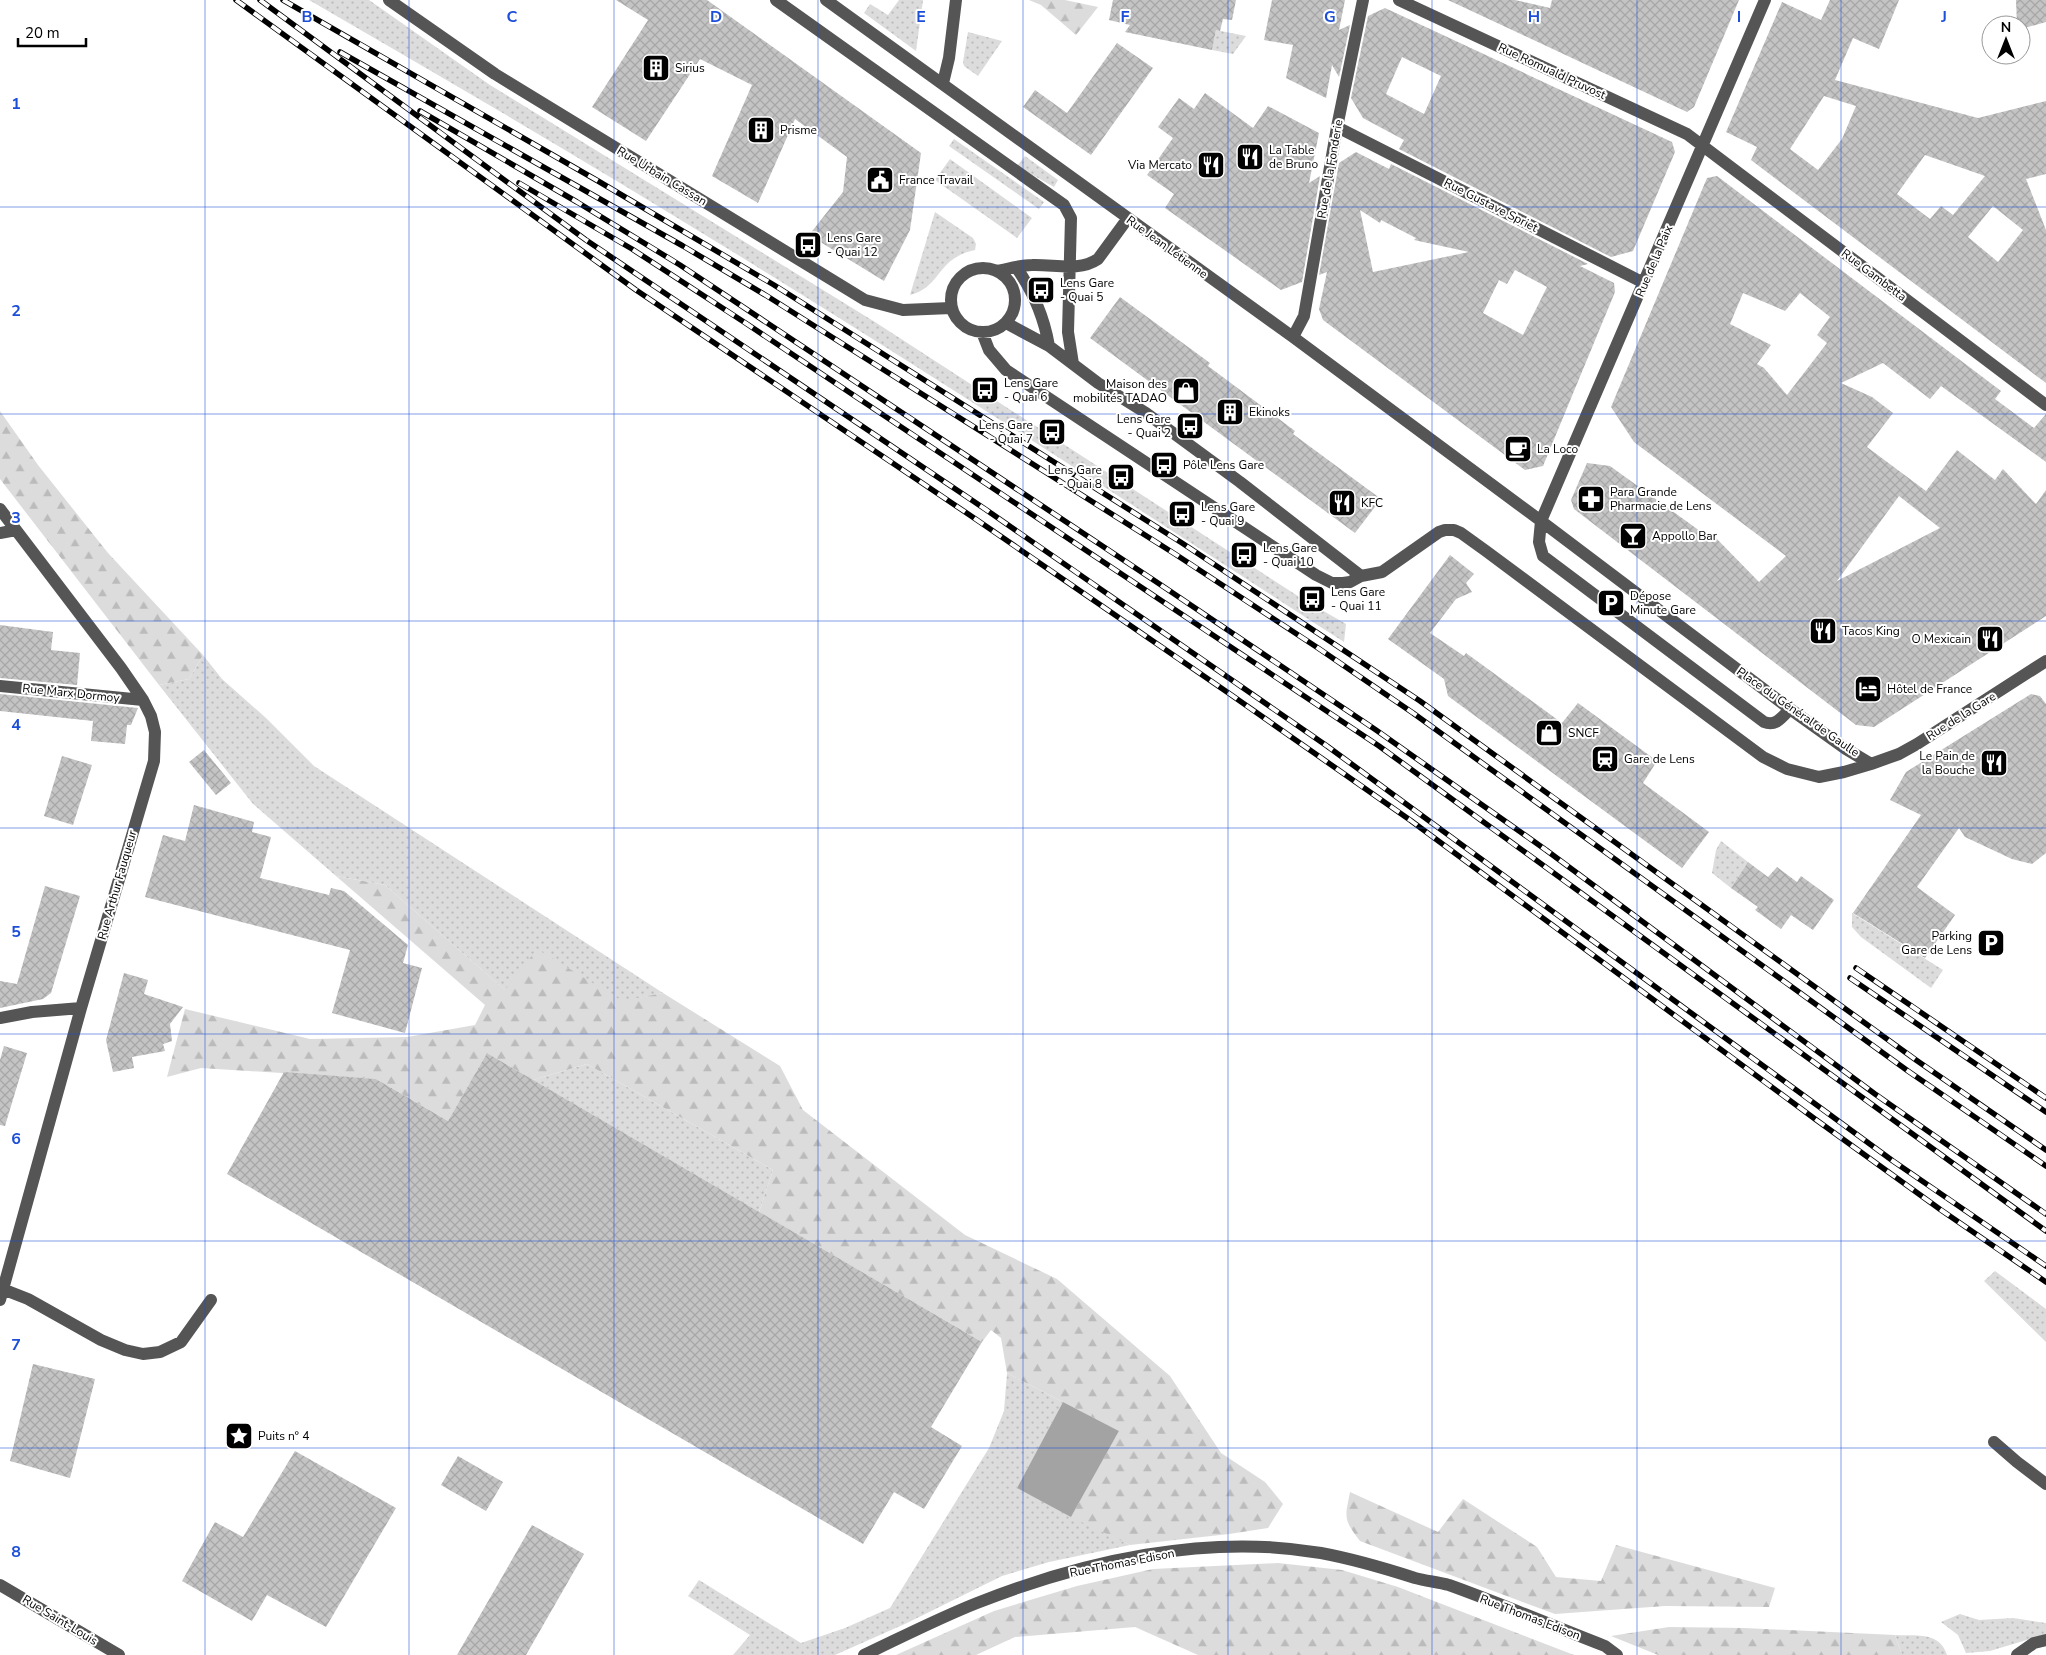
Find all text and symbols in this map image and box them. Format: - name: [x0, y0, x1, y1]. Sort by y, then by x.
- text: B: [301, 6, 313, 28]
- text: C: [507, 6, 518, 28]
- text: D: [710, 6, 722, 28]
- text: E: [916, 6, 926, 28]
- text: F: [1121, 6, 1130, 28]
- text: G: [1324, 6, 1336, 28]
- text: H: [1528, 6, 1540, 28]
- text: I: [1737, 6, 1741, 28]
- text: J: [1940, 6, 1947, 28]
- scale bar: [18, 15, 85, 47]
- north arrow: [1981, 15, 2031, 65]
- text: N: [2001, 18, 2011, 37]
- text: 20 m: [25, 23, 60, 43]
- street label: Rue Romuald Pruvost: [1496, 39, 1609, 103]
- building icon: Sirius: [641, 53, 671, 83]
- place label: Sirius: [675, 60, 705, 76]
- text: 1: [11, 93, 21, 115]
- building icon: Prisme: [746, 115, 776, 145]
- street label: Rue de la Fonderie: [1313, 118, 1347, 220]
- place label: Prisme: [780, 122, 817, 138]
- restaurant icon: La Table de Bruno: [1235, 142, 1265, 172]
- place label: La Table de Bruno: [1269, 142, 1318, 172]
- street label: Rue Urbain Cassan: [614, 143, 710, 209]
- restaurant icon: Via Mercato: [1196, 150, 1226, 180]
- place label: Via Mercato: [1127, 157, 1192, 173]
- public building icon: France Travail: [865, 165, 895, 195]
- place label: France Travail: [899, 172, 974, 188]
- street label: Rue Gustave Spriet: [1441, 174, 1541, 236]
- street label: Rue Jean Létienne: [1123, 212, 1211, 282]
- street label: Rue de la Paix: [1632, 222, 1677, 299]
- bus stop icon: Lens Gare - Quai 12: [793, 230, 823, 260]
- place label: Lens Gare - Quai 12: [827, 230, 881, 260]
- street label: Rue Gambetta: [1838, 245, 1910, 305]
- bus stop icon: Lens Gare - Quai 5: [1026, 275, 1056, 305]
- place label: Lens Gare - Quai 5: [1060, 275, 1114, 305]
- text: 2: [11, 300, 21, 322]
- bus stop icon: Lens Gare - Quai 6: [970, 375, 1000, 405]
- place label: Lens Gare - Quai 6: [1004, 375, 1058, 405]
- place label: Maison des mobilités TADAO: [1073, 376, 1167, 406]
- shop icon: Maison des mobilités TADAO: [1171, 376, 1201, 406]
- building icon: Ekinoks: [1215, 397, 1245, 427]
- place label: Ekinoks: [1249, 404, 1290, 420]
- place label: Lens Gare - Quai 2: [1117, 411, 1171, 441]
- bus stop icon: Lens Gare - Quai 2: [1175, 411, 1205, 441]
- place label: Lens Gare - Quai 7: [979, 417, 1033, 447]
- bus stop icon: Lens Gare - Quai 7: [1037, 417, 1067, 447]
- cafe icon: La Loco: [1503, 434, 1533, 464]
- place label: La Loco: [1537, 441, 1579, 457]
- bus stop icon: Pôle Lens Gare: [1149, 450, 1179, 480]
- place label: Pôle Lens Gare: [1183, 457, 1264, 473]
- place label: Lens Gare - Quai 8: [1048, 462, 1102, 492]
- bus stop icon: Lens Gare - Quai 8: [1106, 462, 1136, 492]
- pharmacy icon: Para Grande Pharmacie de Lens: [1576, 484, 1606, 514]
- place label: Para Grande Pharmacie de Lens: [1610, 484, 1712, 514]
- restaurant icon: KFC: [1327, 488, 1357, 518]
- place label: KFC: [1361, 495, 1383, 511]
- bus stop icon: Lens Gare - Quai 9: [1167, 499, 1197, 529]
- place label: Lens Gare - Quai 9: [1201, 499, 1255, 529]
- text: 3: [11, 507, 21, 529]
- bar icon: Appollo Bar: [1618, 521, 1648, 551]
- place label: Appollo Bar: [1652, 528, 1718, 544]
- bus stop icon: Lens Gare - Quai 10: [1229, 540, 1259, 570]
- place label: Lens Gare - Quai 10: [1263, 540, 1317, 570]
- bus stop icon: Lens Gare - Quai 11: [1297, 584, 1327, 614]
- place label: Lens Gare - Quai 11: [1331, 584, 1385, 614]
- parking icon: Dépose Minute Gare: [1596, 588, 1626, 618]
- place label: Dépose Minute Gare: [1630, 588, 1696, 618]
- restaurant icon: Tacos King: [1808, 616, 1838, 646]
- place label: Tacos King: [1842, 623, 1900, 639]
- restaurant icon: O Mexicain: [1975, 624, 2005, 654]
- place label: O Mexicain: [1912, 631, 1971, 647]
- street label: Place du Général de Gaulle: [1733, 663, 1863, 761]
- hotel icon: Hôtel de France: [1853, 674, 1883, 704]
- street label: Rue Marx Dormoy: [22, 680, 121, 706]
- place label: Hôtel de France: [1887, 681, 1972, 697]
- street label: Rue de la Gare: [1923, 688, 1999, 744]
- text: 4: [11, 714, 21, 736]
- shop icon: SNCF: [1534, 718, 1564, 748]
- place label: SNCF: [1568, 725, 1599, 741]
- station icon: Gare de Lens: [1590, 744, 1620, 774]
- place label: Le Pain de la Bouche: [1919, 748, 1975, 778]
- restaurant icon: Le Pain de la Bouche: [1979, 748, 2009, 778]
- place label: Gare de Lens: [1624, 751, 1695, 767]
- street label: Rue Arthur Fauqueur: [94, 828, 140, 942]
- text: 5: [11, 921, 21, 943]
- place label: Parking Gare de Lens: [1901, 928, 1972, 958]
- parking icon: Parking Gare de Lens: [1976, 928, 2006, 958]
- text: 6: [11, 1128, 21, 1150]
- text: 7: [11, 1334, 21, 1356]
- place icon: Puits n° 4: [224, 1421, 254, 1451]
- place label: Puits n° 4: [258, 1428, 309, 1444]
- text: 8: [11, 1541, 21, 1563]
- street label: Rue Thomas Edison: [1068, 1545, 1176, 1581]
- street label: Rue Thomas Edison: [1477, 1590, 1583, 1644]
- street label: Rue Saint-Louis: [19, 1591, 101, 1649]

